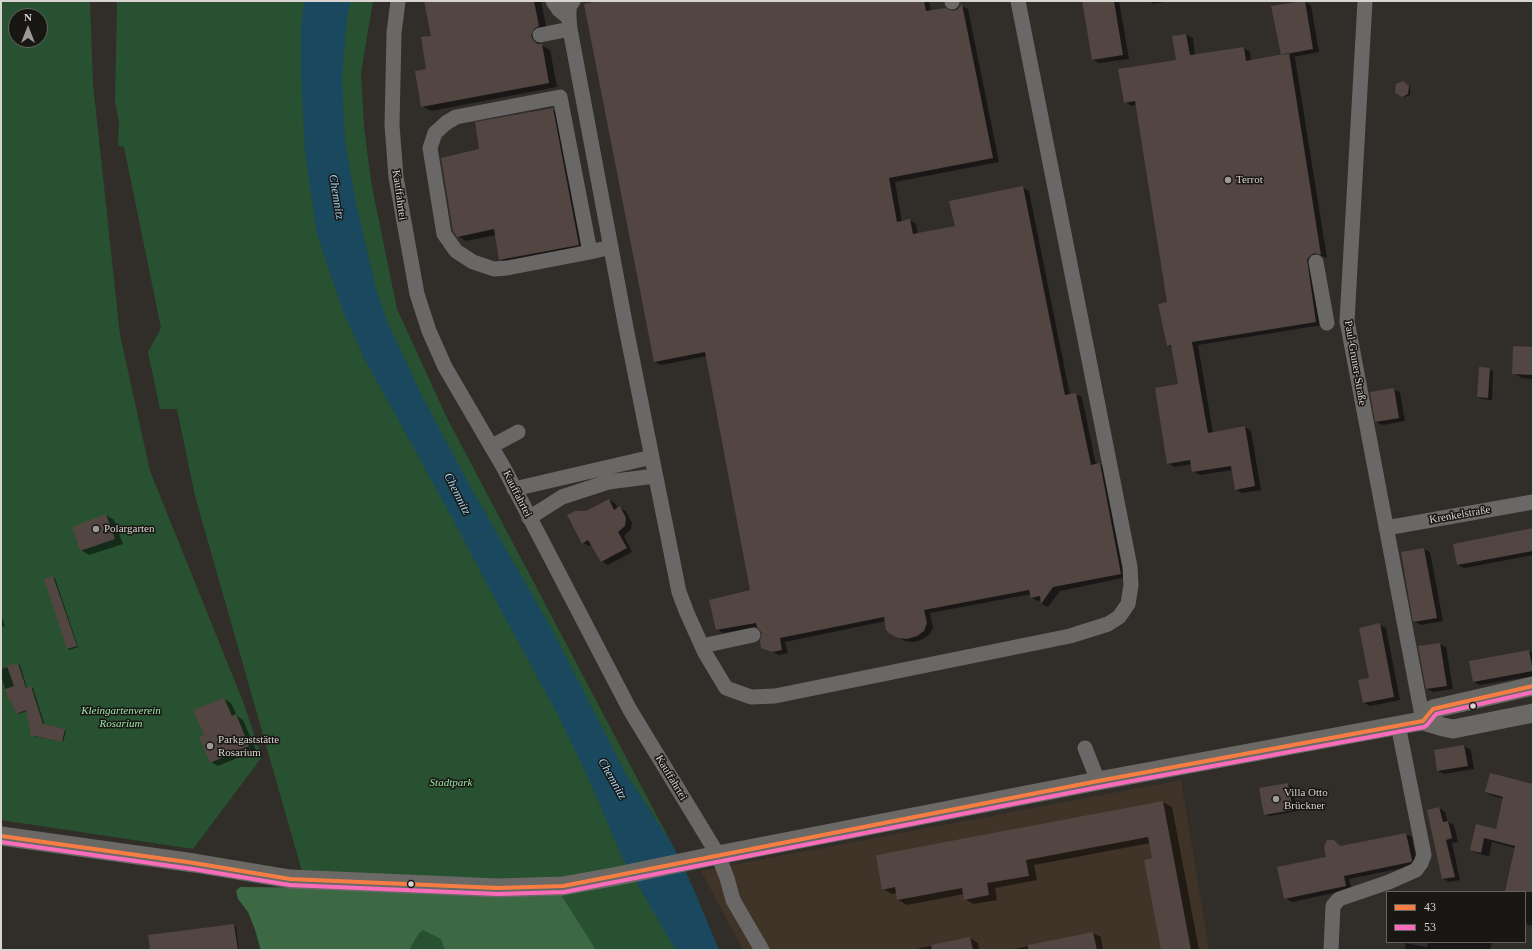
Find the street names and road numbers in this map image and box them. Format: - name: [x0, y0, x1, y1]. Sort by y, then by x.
- street label: Kauffahrtei: [389, 169, 409, 221]
- street label: Paul-Gruner-Straße: [1341, 320, 1369, 406]
- street label: Kauffahrtei: [500, 469, 534, 519]
- street label: Krenkelstraße: [1428, 503, 1492, 527]
- street label: Kauffahrtei: [652, 753, 690, 803]

